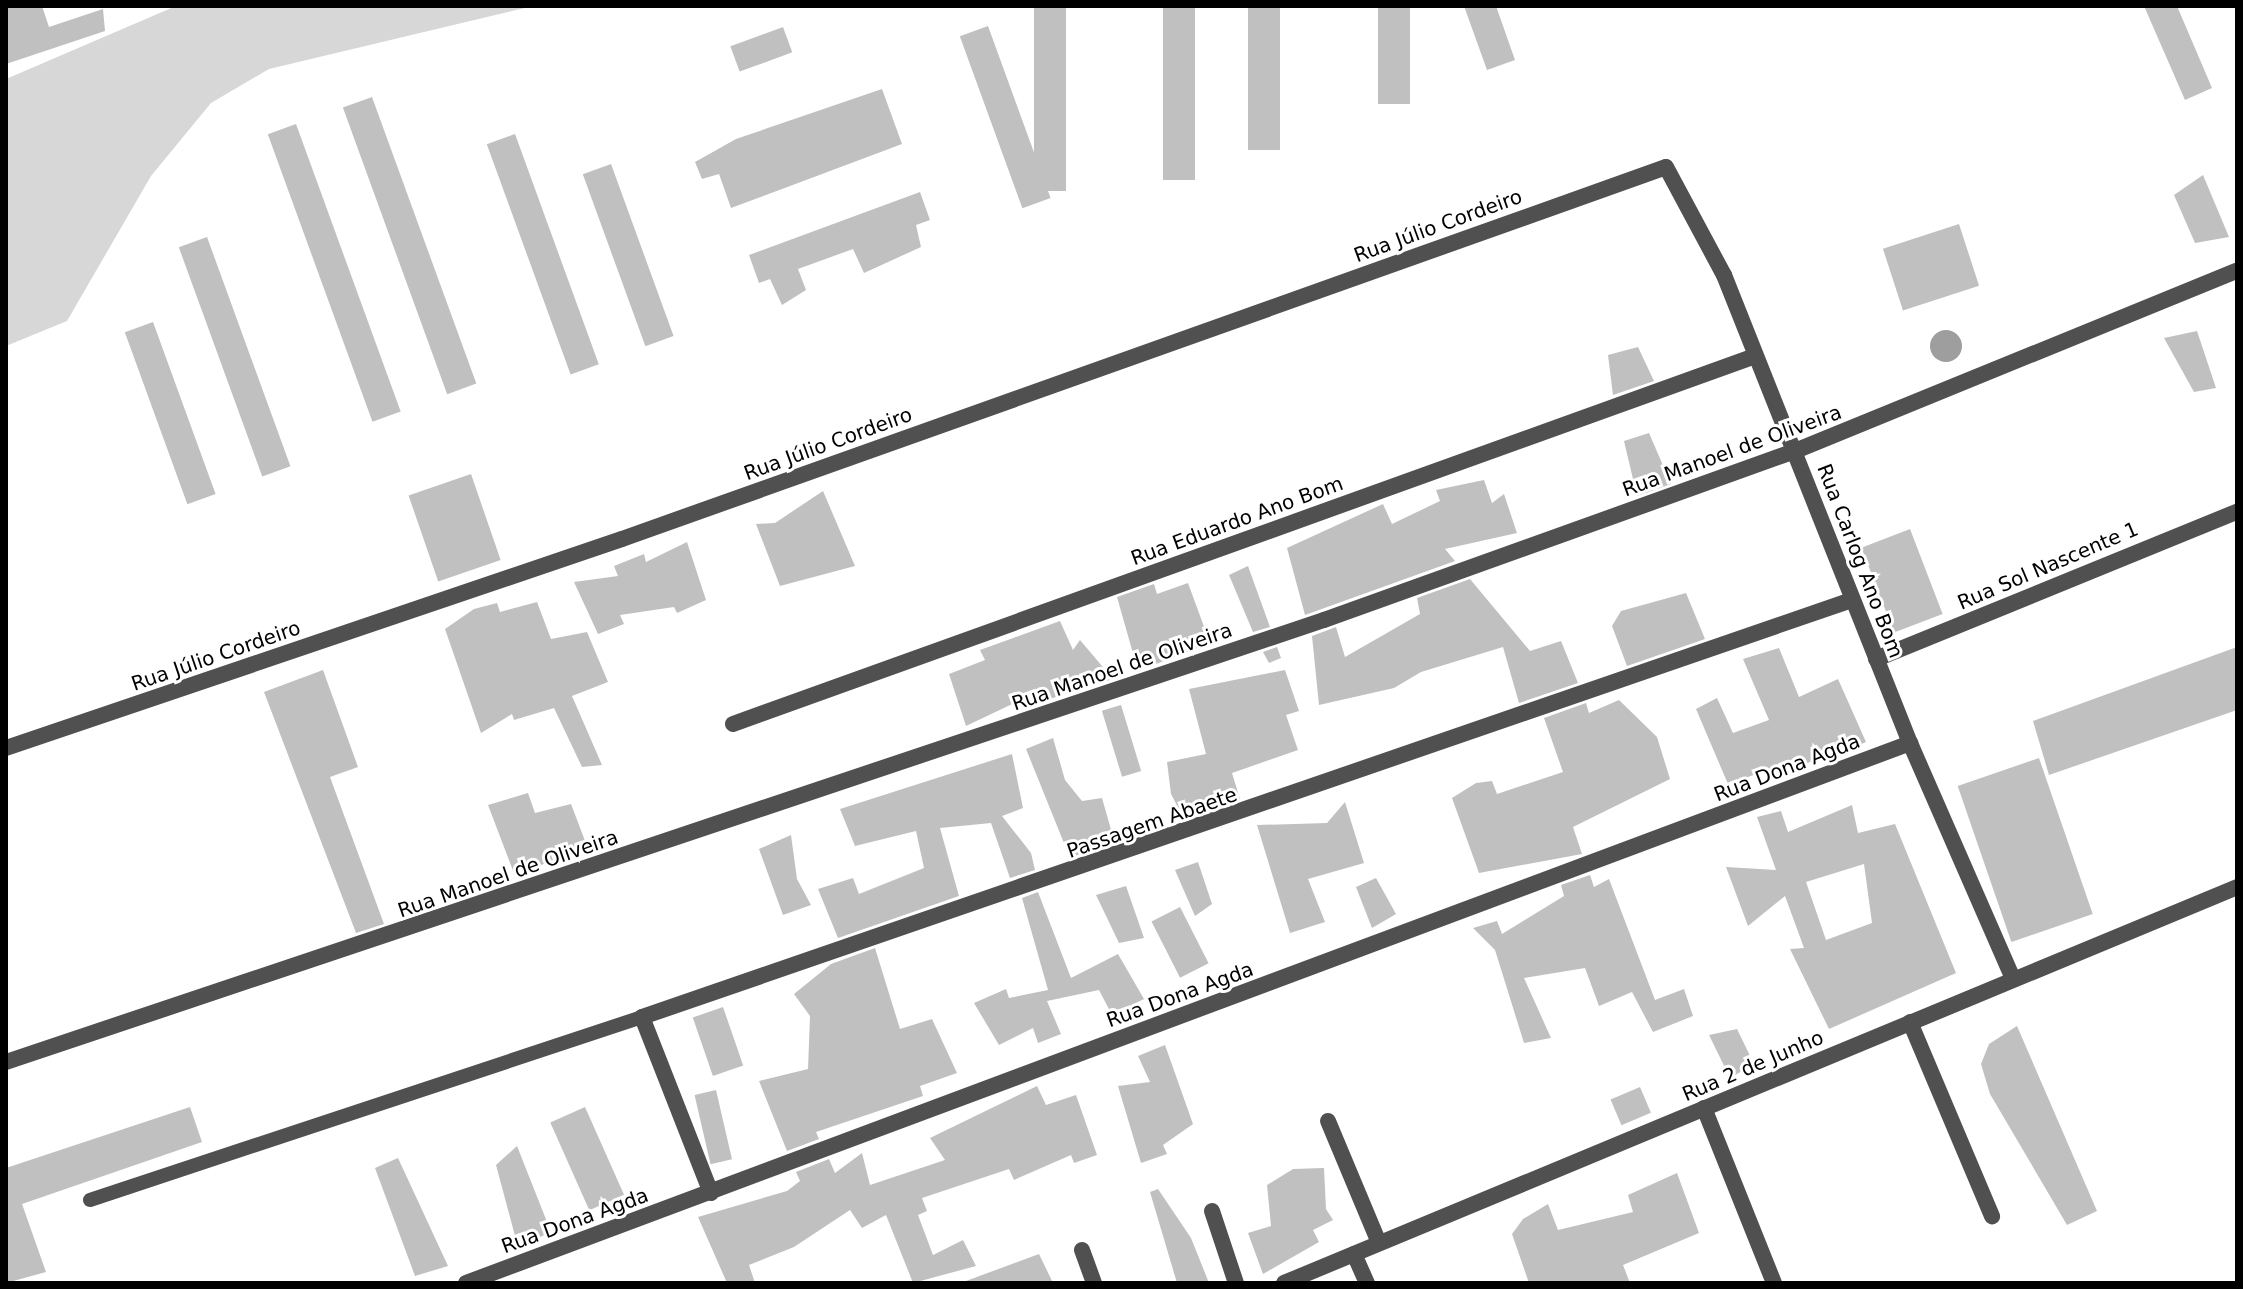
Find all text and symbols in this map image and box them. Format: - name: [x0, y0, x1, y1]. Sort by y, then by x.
- street label: Rua Júlio Cordeiro: [1351, 184, 1525, 268]
- street label: Rua Manoel de Oliveira: [1619, 400, 1845, 502]
- street label: Rua Júlio Cordeiro: [741, 402, 915, 486]
- street label: Rua Carlog Ano Bom: [1812, 461, 1908, 661]
- street label: Rua Eduardo Ano Bom: [1128, 471, 1346, 571]
- street label: Rua Sol Nascente 1: [1954, 517, 2142, 615]
- street label: Rua Júlio Cordeiro: [128, 616, 304, 696]
- street label: Rua Manoel de Oliveira: [1009, 618, 1235, 716]
- street label: Rua Dona Agda: [1711, 729, 1863, 807]
- street label: Passagem Abaete: [1064, 783, 1240, 863]
- street label: Rua Manoel de Oliveira: [395, 825, 621, 923]
- street label: Rua Dona Agda: [1103, 957, 1257, 1033]
- street label: Rua 2 de Junho: [1679, 1025, 1827, 1107]
- street label: Rua Dona Agda: [498, 1183, 652, 1259]

